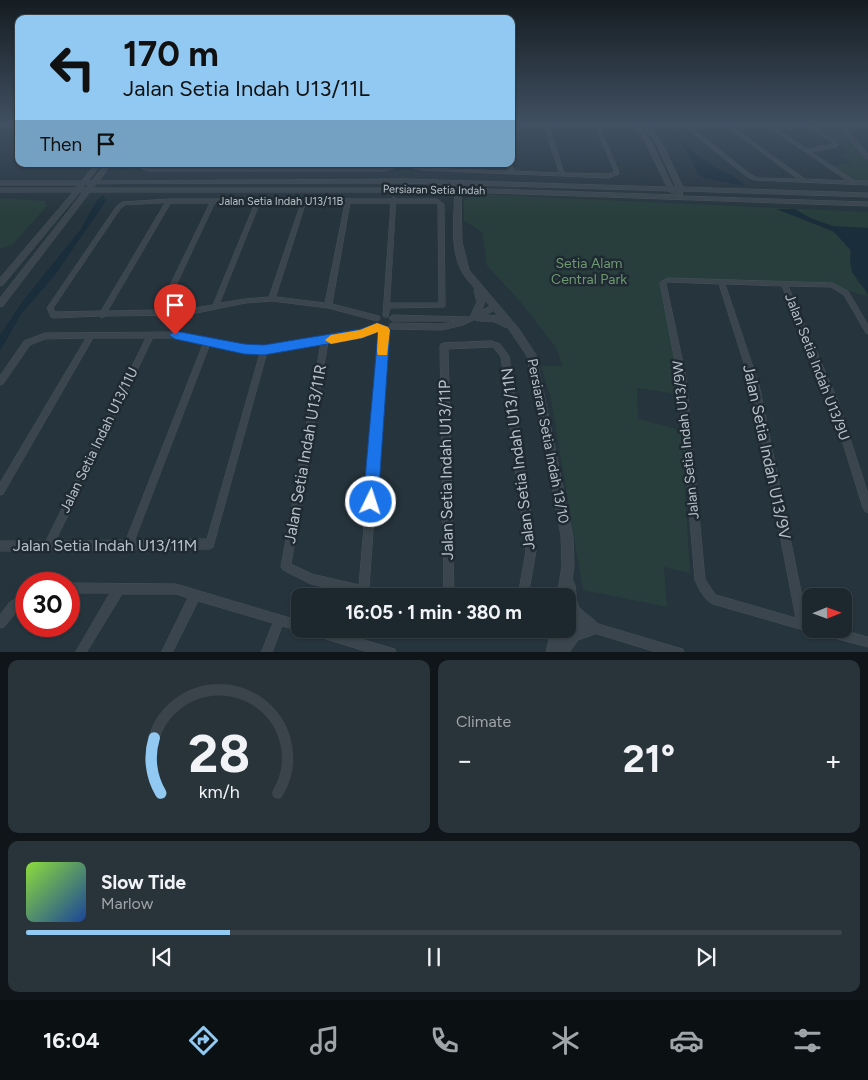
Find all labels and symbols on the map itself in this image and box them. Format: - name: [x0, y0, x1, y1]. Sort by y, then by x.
- street label: Persiaran Setia Indah: [383, 183, 485, 197]
- street label: Jalan Setia Indah U13/11B: [219, 195, 343, 208]
- park label: Setia Alam Central Park: [551, 255, 627, 288]
- pin: [154, 284, 196, 335]
- street label: Jalan Setia Indah U13/9U: [781, 291, 853, 443]
- street label: Persiaran Setia Indah 13/10: [524, 357, 572, 525]
- street label: Jalan Setia Indah U13/9W: [669, 359, 703, 520]
- street label: Jalan Setia Indah U13/11R: [280, 363, 330, 545]
- street label: Jalan Setia Indah U13/9V: [739, 363, 795, 541]
- street label: Jalan Setia Indah U13/11U: [56, 365, 142, 515]
- street label: Jalan Setia Indah U13/11N: [497, 367, 539, 551]
- street label: Jalan Setia Indah U13/11P: [435, 380, 457, 560]
- position arrow: [344, 475, 396, 527]
- street label: Jalan Setia Indah U13/11M: [13, 536, 197, 555]
- speed limit sign: 30: [15, 572, 80, 637]
- north arrow: [802, 588, 852, 638]

